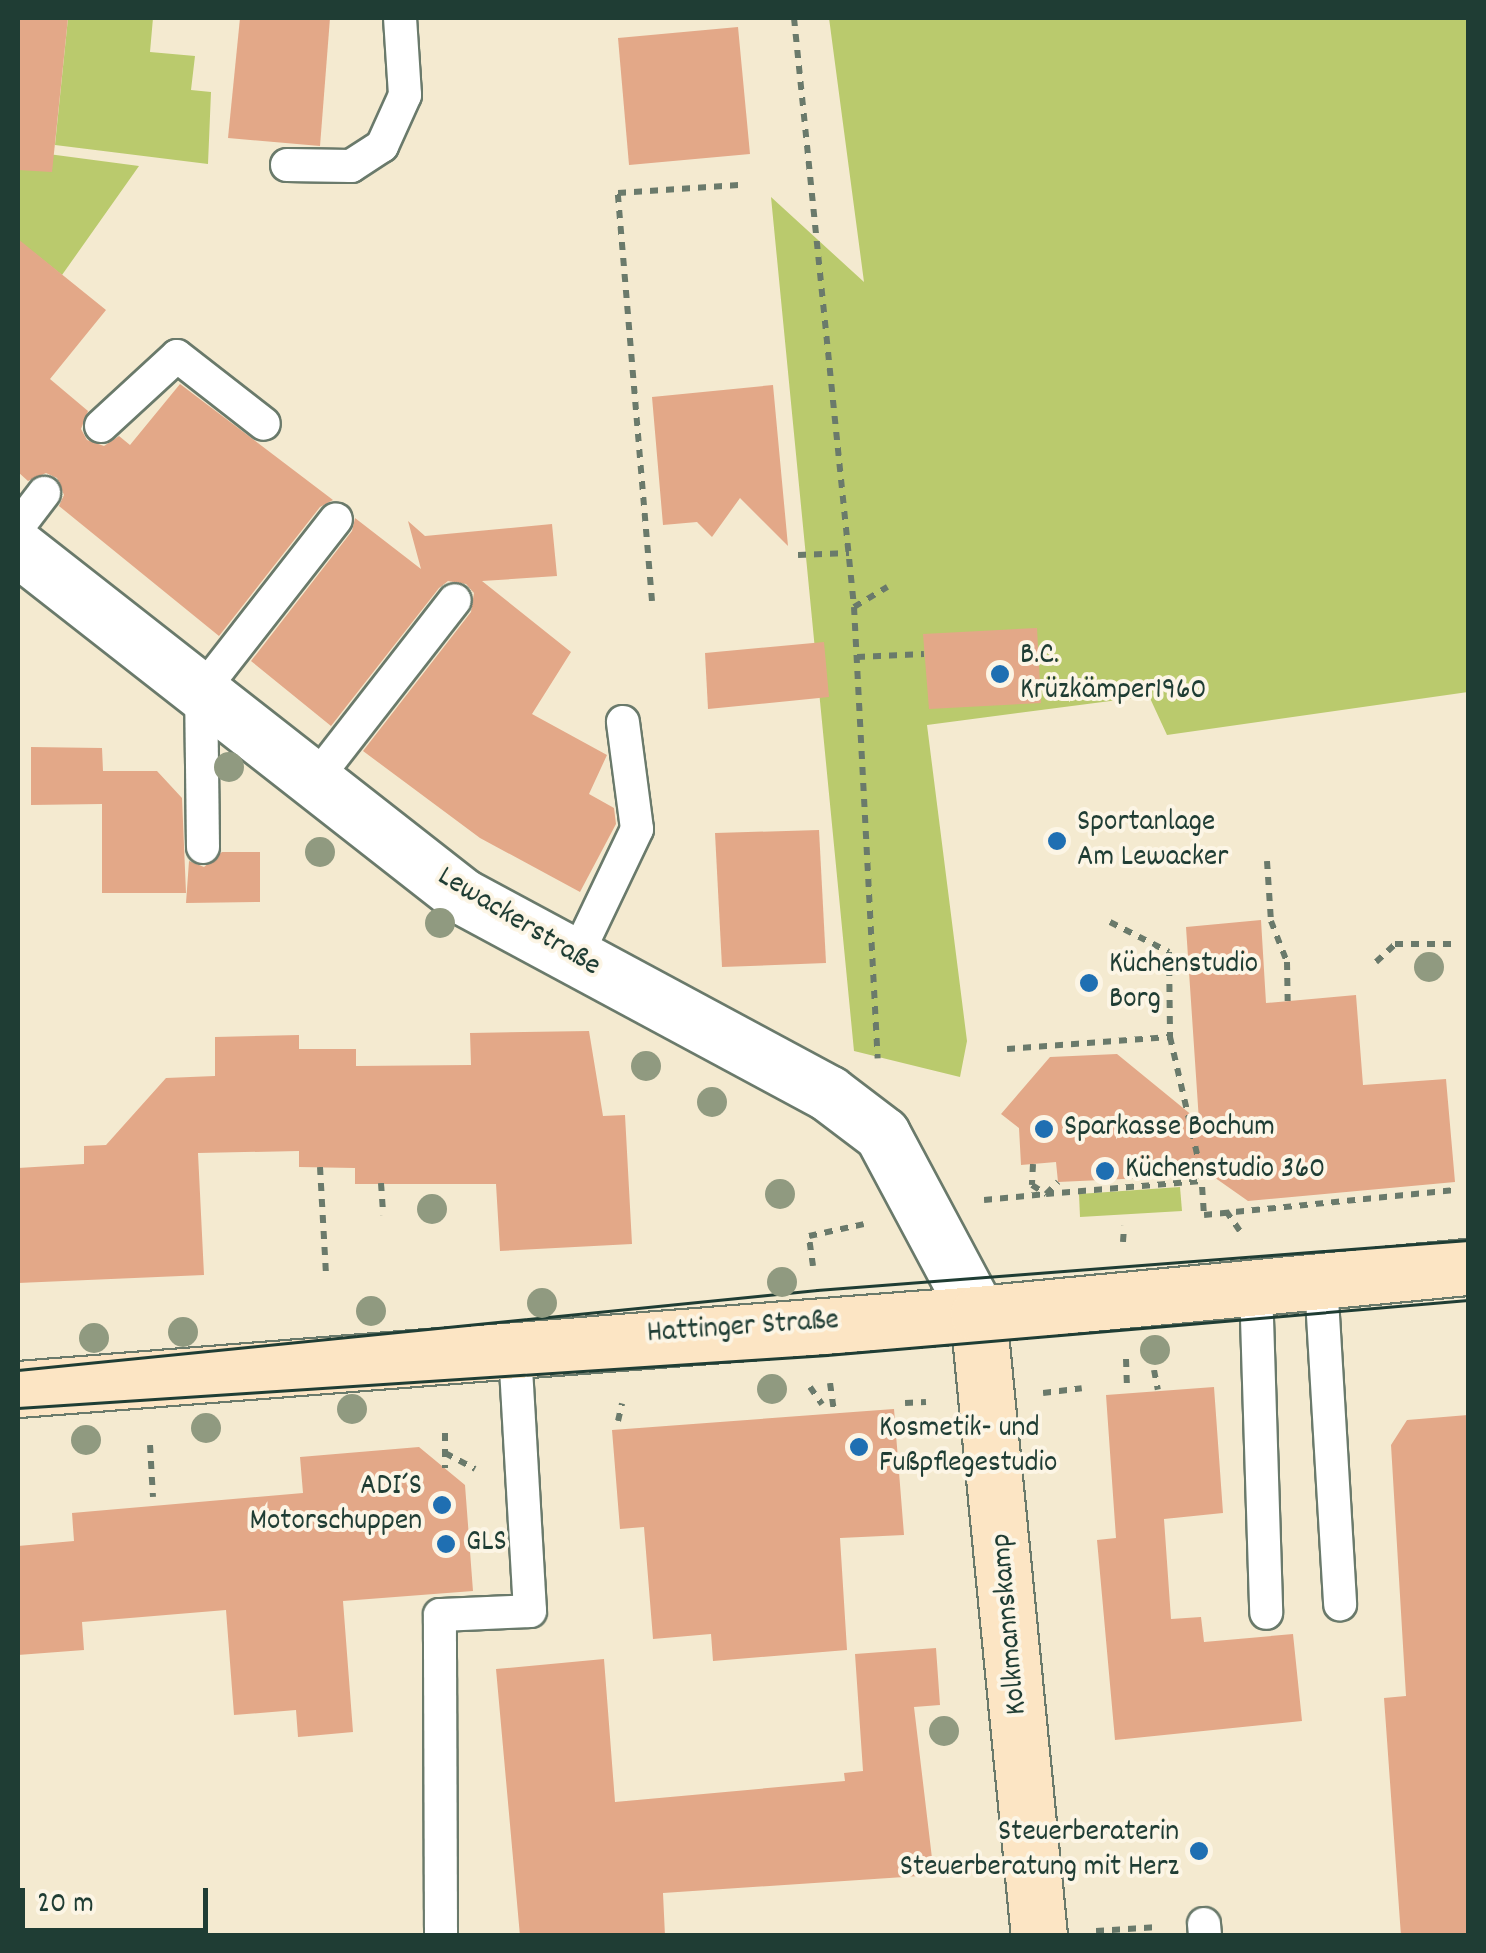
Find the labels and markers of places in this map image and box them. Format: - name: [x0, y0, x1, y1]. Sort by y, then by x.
- place label: B.C. Krüzkämper1960: [1020, 639, 1207, 710]
- marker: B.C. Krüzkämper1960: [989, 663, 1011, 685]
- place label: Sportanlage Am Lewacker: [1077, 806, 1228, 876]
- marker: Sportanlage Am Lewacker: [1046, 830, 1068, 852]
- place label: Küchenstudio Borg: [1109, 948, 1258, 1018]
- marker: Küchenstudio Borg: [1078, 972, 1100, 994]
- place label: Sparkasse Bochum: [1064, 1111, 1275, 1147]
- marker: Sparkasse Bochum: [1033, 1118, 1055, 1140]
- place label: Küchenstudio 360: [1125, 1153, 1325, 1189]
- marker: Küchenstudio 360: [1094, 1160, 1116, 1182]
- place label: Kosmetik- und Fußpflegestudio: [879, 1412, 1057, 1482]
- marker: Kosmetik- und Fußpflegestudio: [848, 1436, 870, 1458]
- place label: ADI´S Motorschuppen: [249, 1470, 422, 1540]
- marker: ADI´S Motorschuppen: [431, 1494, 453, 1516]
- place label: GLS: [466, 1526, 507, 1562]
- marker: GLS: [435, 1533, 457, 1555]
- place label: Steuerberaterin Steuerberatung mit Herz: [900, 1816, 1179, 1886]
- marker: Steuerberaterin Steuerberatung mit Herz: [1188, 1840, 1210, 1862]

